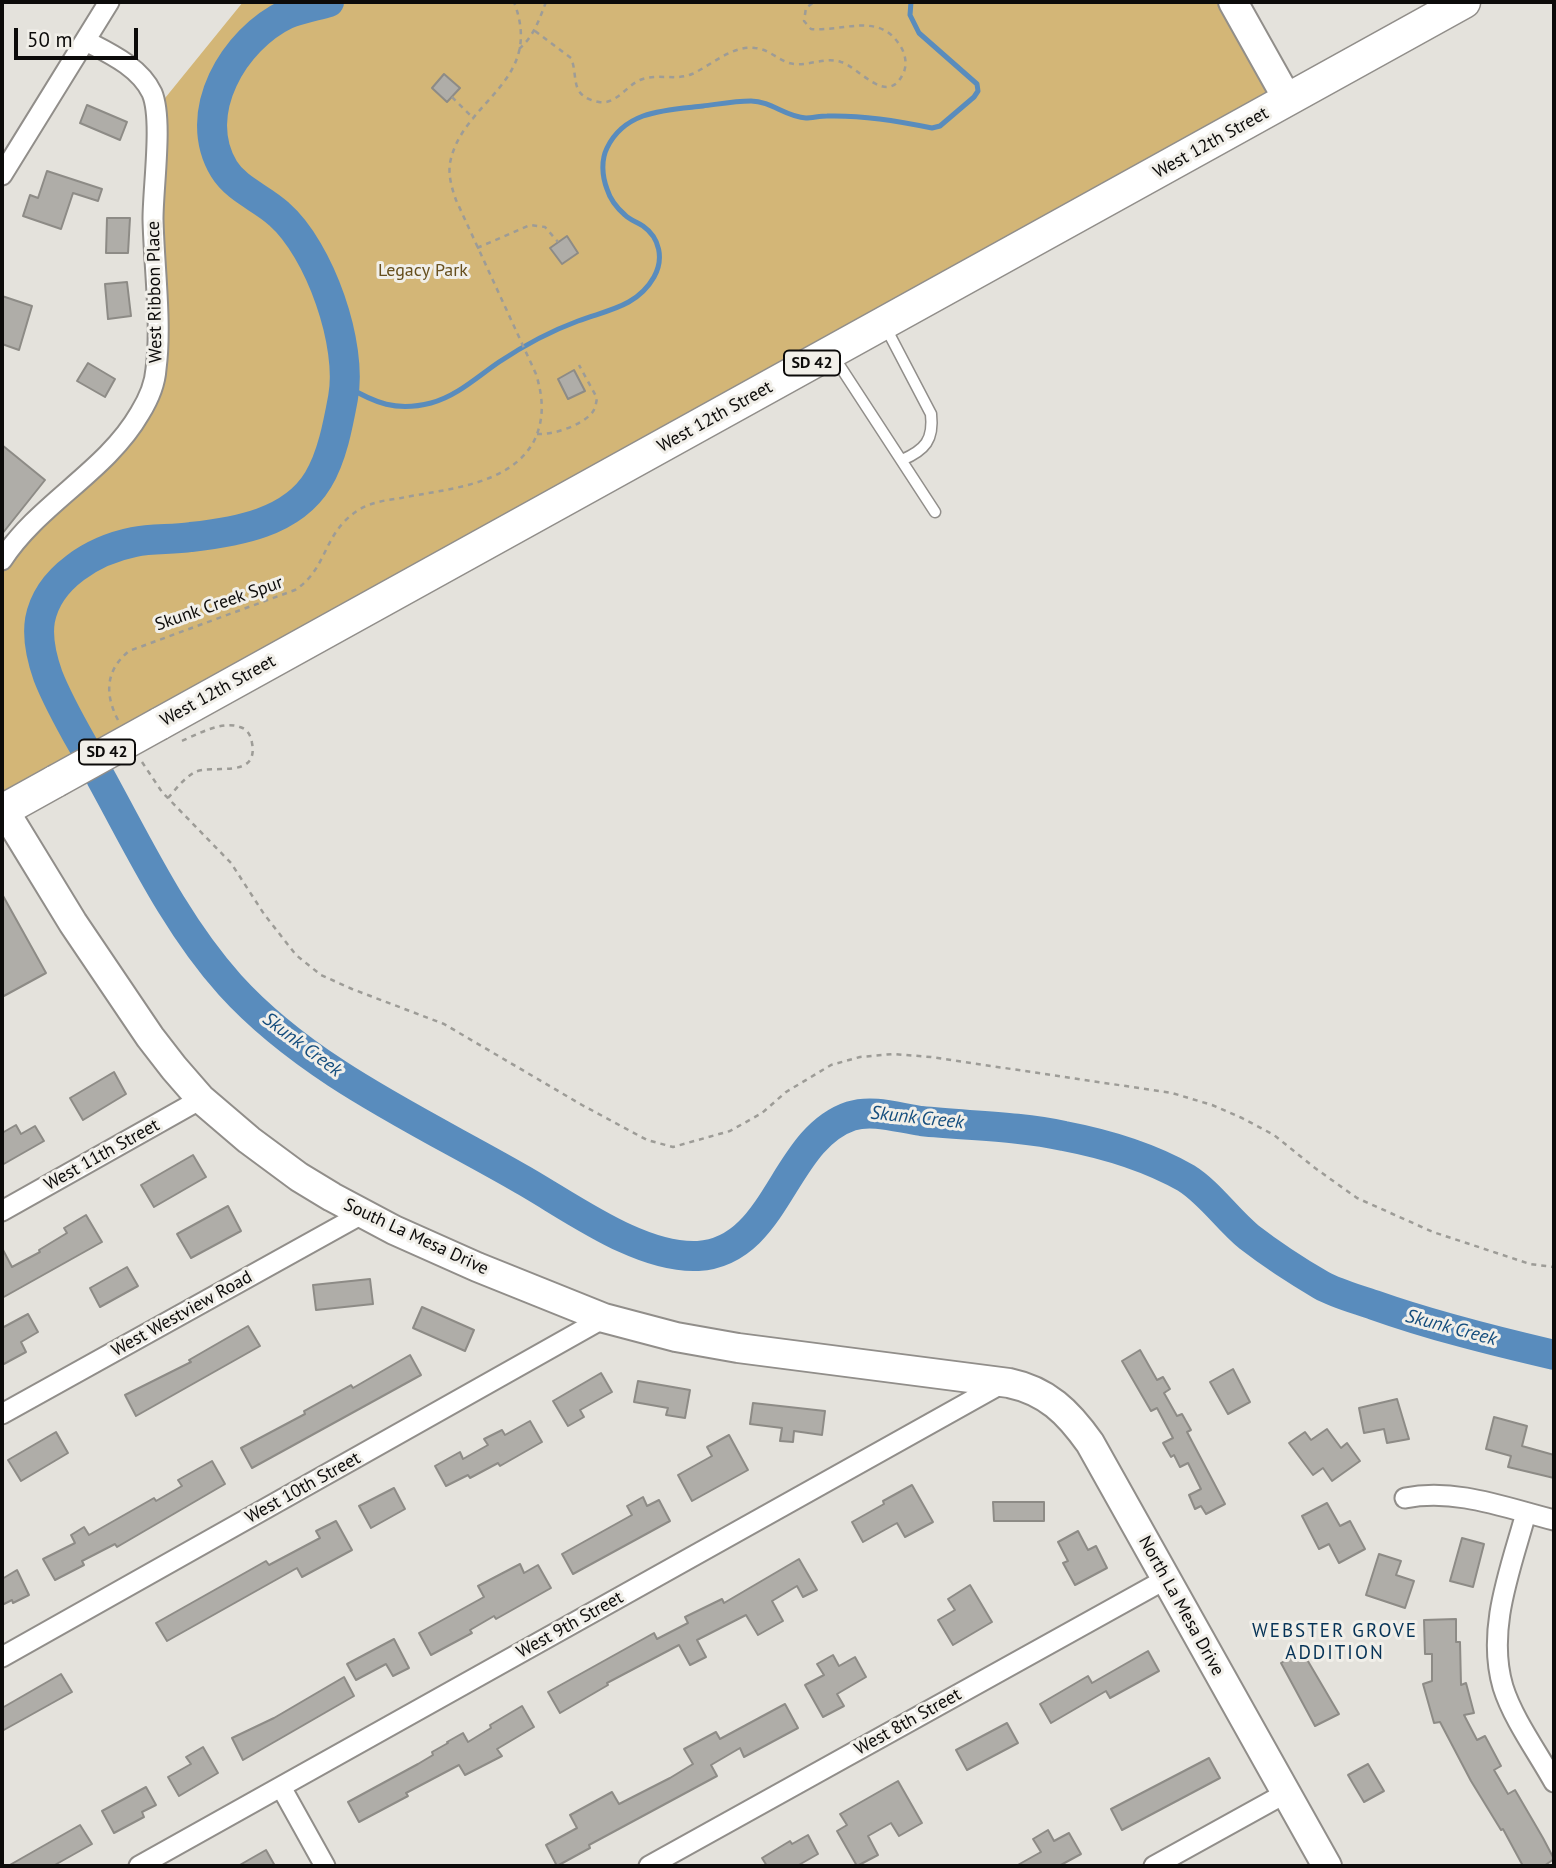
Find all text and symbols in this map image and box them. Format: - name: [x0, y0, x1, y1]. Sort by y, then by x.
- scale bar: [18, 14, 142, 58]
- text: 50 m: [27, 26, 73, 53]
- street label: West 12th Street: [1150, 102, 1272, 184]
- street label: West Ribbon Place: [143, 221, 167, 363]
- park label: Legacy Park: [378, 260, 468, 282]
- road number: SD 42: [784, 350, 840, 376]
- street label: West 12th Street: [654, 376, 776, 458]
- street label: Skunk Creek Spur: [152, 572, 286, 636]
- street label: West 12th Street: [157, 650, 279, 732]
- road number: SD 42: [79, 740, 135, 764]
- water label: Skunk Creek: [258, 1008, 346, 1082]
- water label: Skunk Creek: [869, 1102, 965, 1134]
- street label: West 11th Street: [41, 1114, 163, 1196]
- street label: South La Mesa Drive: [340, 1194, 492, 1280]
- street label: West Westview Road: [108, 1266, 256, 1362]
- water label: Skunk Creek: [1403, 1305, 1499, 1351]
- street label: West 10th Street: [242, 1447, 364, 1529]
- street label: North La Mesa Drive: [1134, 1532, 1228, 1680]
- street label: West 9th Street: [513, 1587, 627, 1663]
- district label: WEBSTER GROVE ADDITION: [1254, 1621, 1416, 1665]
- street label: West 8th Street: [851, 1684, 965, 1760]

